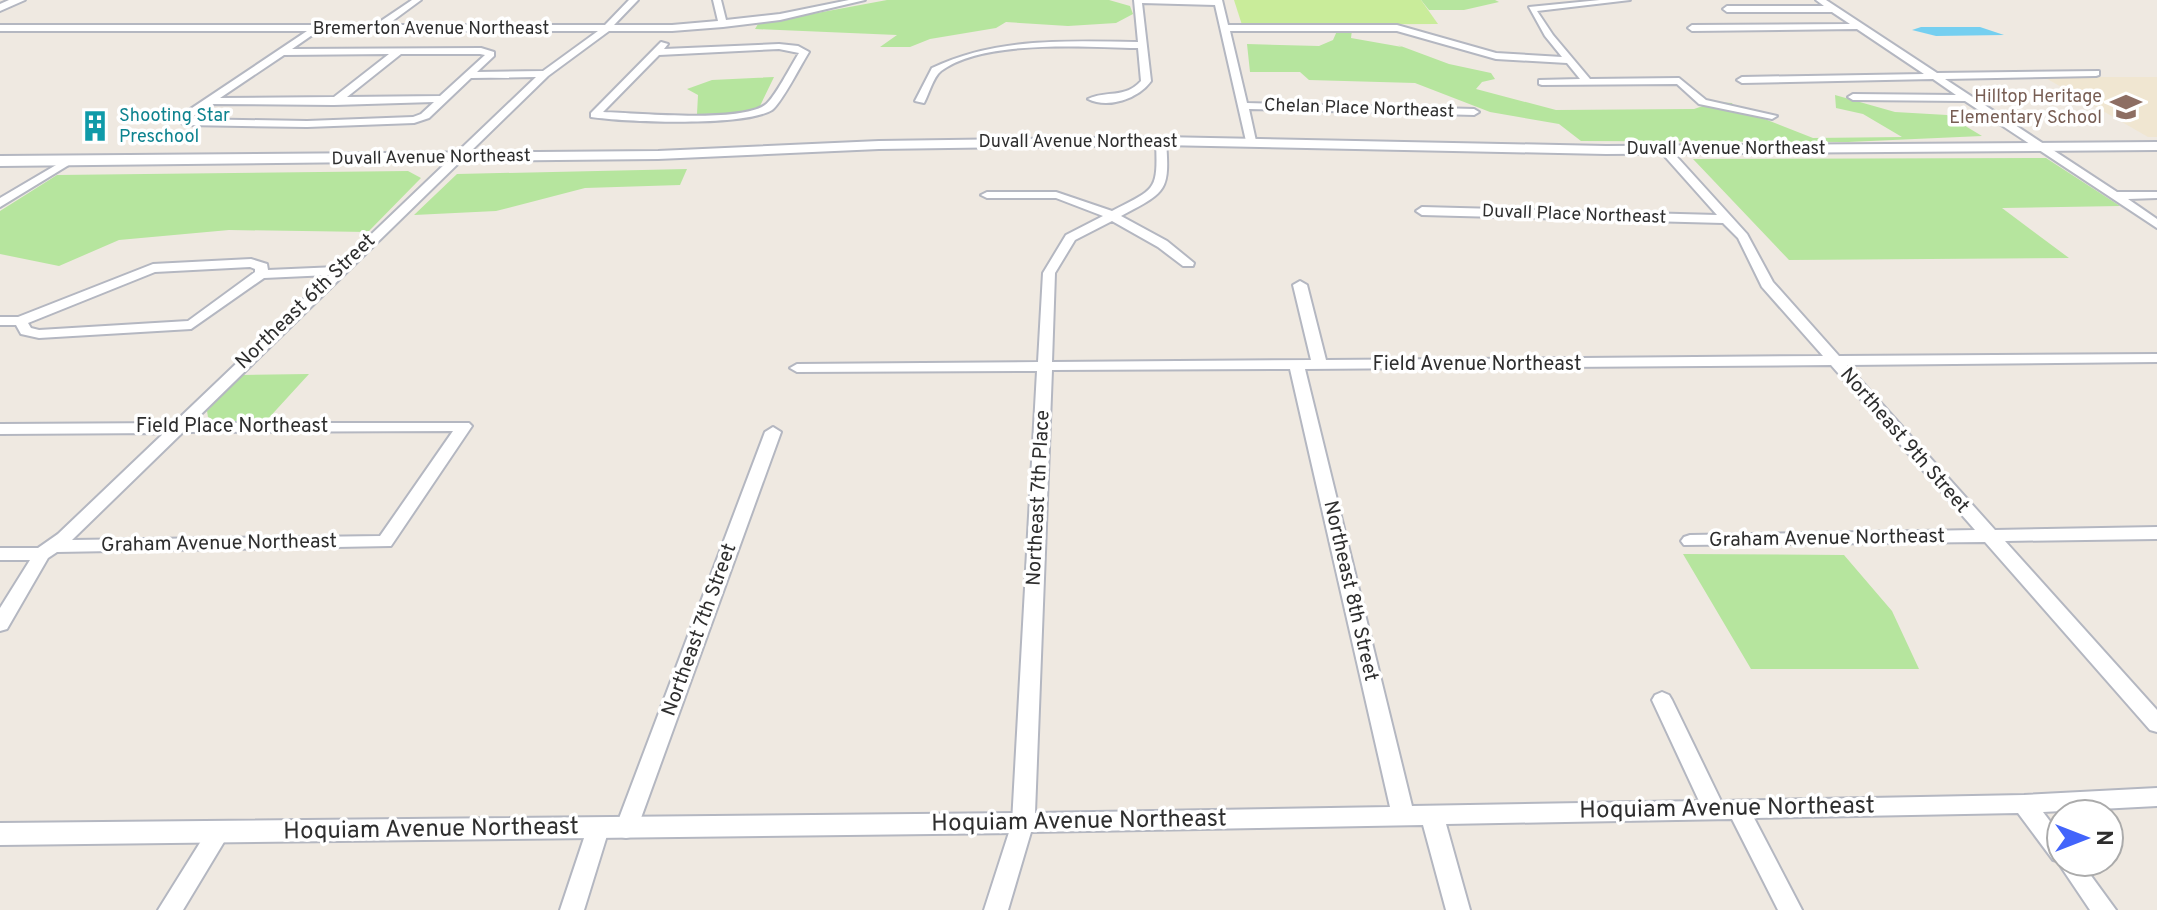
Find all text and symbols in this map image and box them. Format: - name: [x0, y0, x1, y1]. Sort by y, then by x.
- street label: Bremerton Avenue Northeast: [313, 18, 549, 41]
- place label: Hilltop Heritage Elementary School: [1949, 86, 2102, 130]
- school or university icon: Hilltop Heritage Elementary School: [2109, 90, 2143, 124]
- street label: Chelan Place Northeast: [1263, 94, 1455, 124]
- place label: Shooting Star Preschool: [119, 105, 230, 149]
- building icon: Shooting Star Preschool: [78, 109, 112, 143]
- street label: Duvall Avenue Northeast: [978, 131, 1178, 154]
- street label: Duvall Avenue Northeast: [1626, 138, 1826, 161]
- street label: Duvall Avenue Northeast: [331, 145, 531, 171]
- street label: Duvall Place Northeast: [1481, 200, 1667, 230]
- street label: Northeast 6th Street: [230, 228, 382, 376]
- street label: Field Avenue Northeast: [1373, 352, 1582, 378]
- street label: Northeast 9th Street: [1834, 363, 1974, 519]
- street label: Northeast 7th Place: [1021, 409, 1057, 587]
- street label: Field Place Northeast: [136, 414, 328, 440]
- street label: Northeast 8th Street: [1317, 498, 1383, 684]
- street label: Graham Avenue Northeast: [1709, 524, 1945, 554]
- street label: Graham Avenue Northeast: [101, 529, 337, 559]
- street label: Northeast 7th Street: [657, 540, 743, 720]
- street label: Hoquiam Avenue Northeast: [1579, 791, 1875, 827]
- north arrow: [2045, 798, 2125, 878]
- street label: Hoquiam Avenue Northeast: [931, 804, 1227, 840]
- street label: Hoquiam Avenue Northeast: [283, 812, 579, 848]
- text: N: [2089, 830, 2116, 846]

